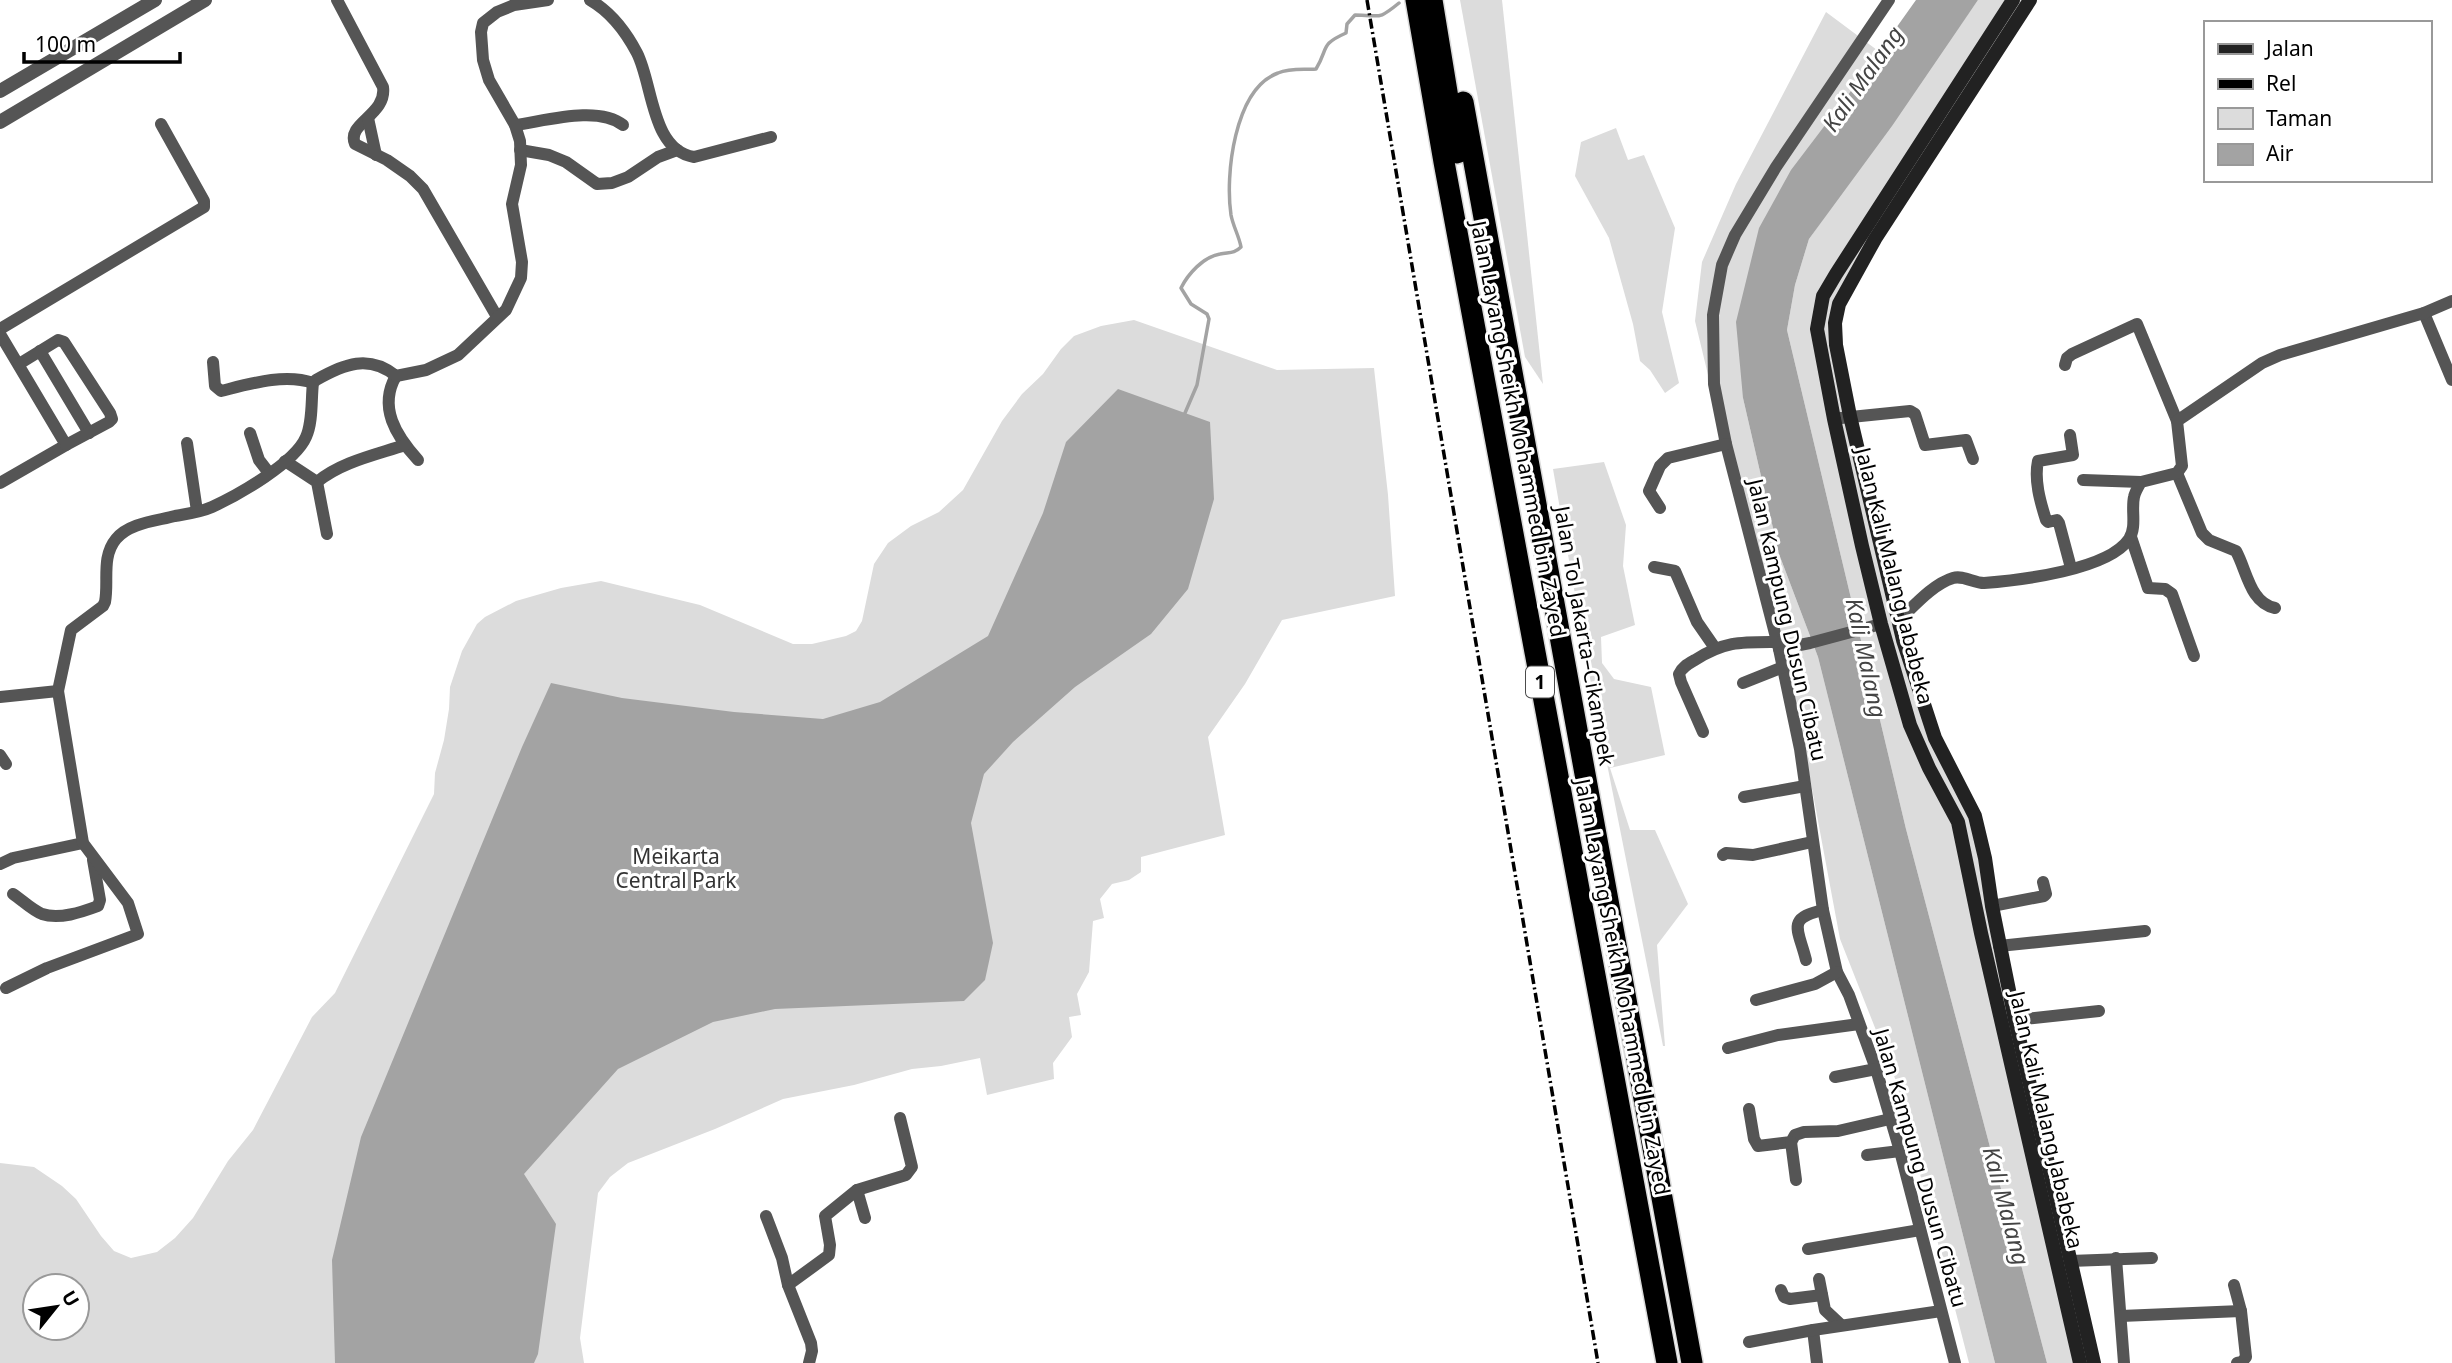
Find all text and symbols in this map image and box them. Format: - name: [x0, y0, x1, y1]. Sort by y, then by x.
- water label: Kali Malang: [1814, 19, 1910, 138]
- scale bar: [24, 21, 180, 65]
- legend: [2204, 21, 2431, 182]
- text: 100 m: [35, 30, 96, 58]
- text: Jalan: [2264, 34, 2314, 62]
- text: Rel: [2266, 69, 2296, 97]
- text: Taman: [2266, 104, 2332, 132]
- text: Air: [2266, 139, 2294, 167]
- street label: Jalan Layang Sheikh Mohammed bin Zayed: [1464, 216, 1573, 639]
- street label: Jalan Kali Malang Jababeka: [1850, 445, 1938, 707]
- street label: Jalan Kampung Dusun Cibatu: [1741, 474, 1834, 764]
- street label: Jalan Tol Jakarta–Cikampek: [1548, 502, 1622, 769]
- water label: Kali Malang: [1840, 596, 1892, 720]
- road number: 1: [1526, 666, 1554, 698]
- street label: Jalan Layang Sheikh Mohammed bin Zayed: [1568, 774, 1677, 1197]
- park label: Meikarta Central Park: [616, 842, 737, 894]
- street label: Jalan Kali Malang Jababeka: [2004, 989, 2088, 1251]
- street label: Jalan Kampung Dusun Cibatu: [1867, 1023, 1974, 1310]
- water label: Kali Malang: [1977, 1144, 2035, 1268]
- north arrow: [21, 1272, 91, 1342]
- text: U: [56, 1286, 86, 1311]

